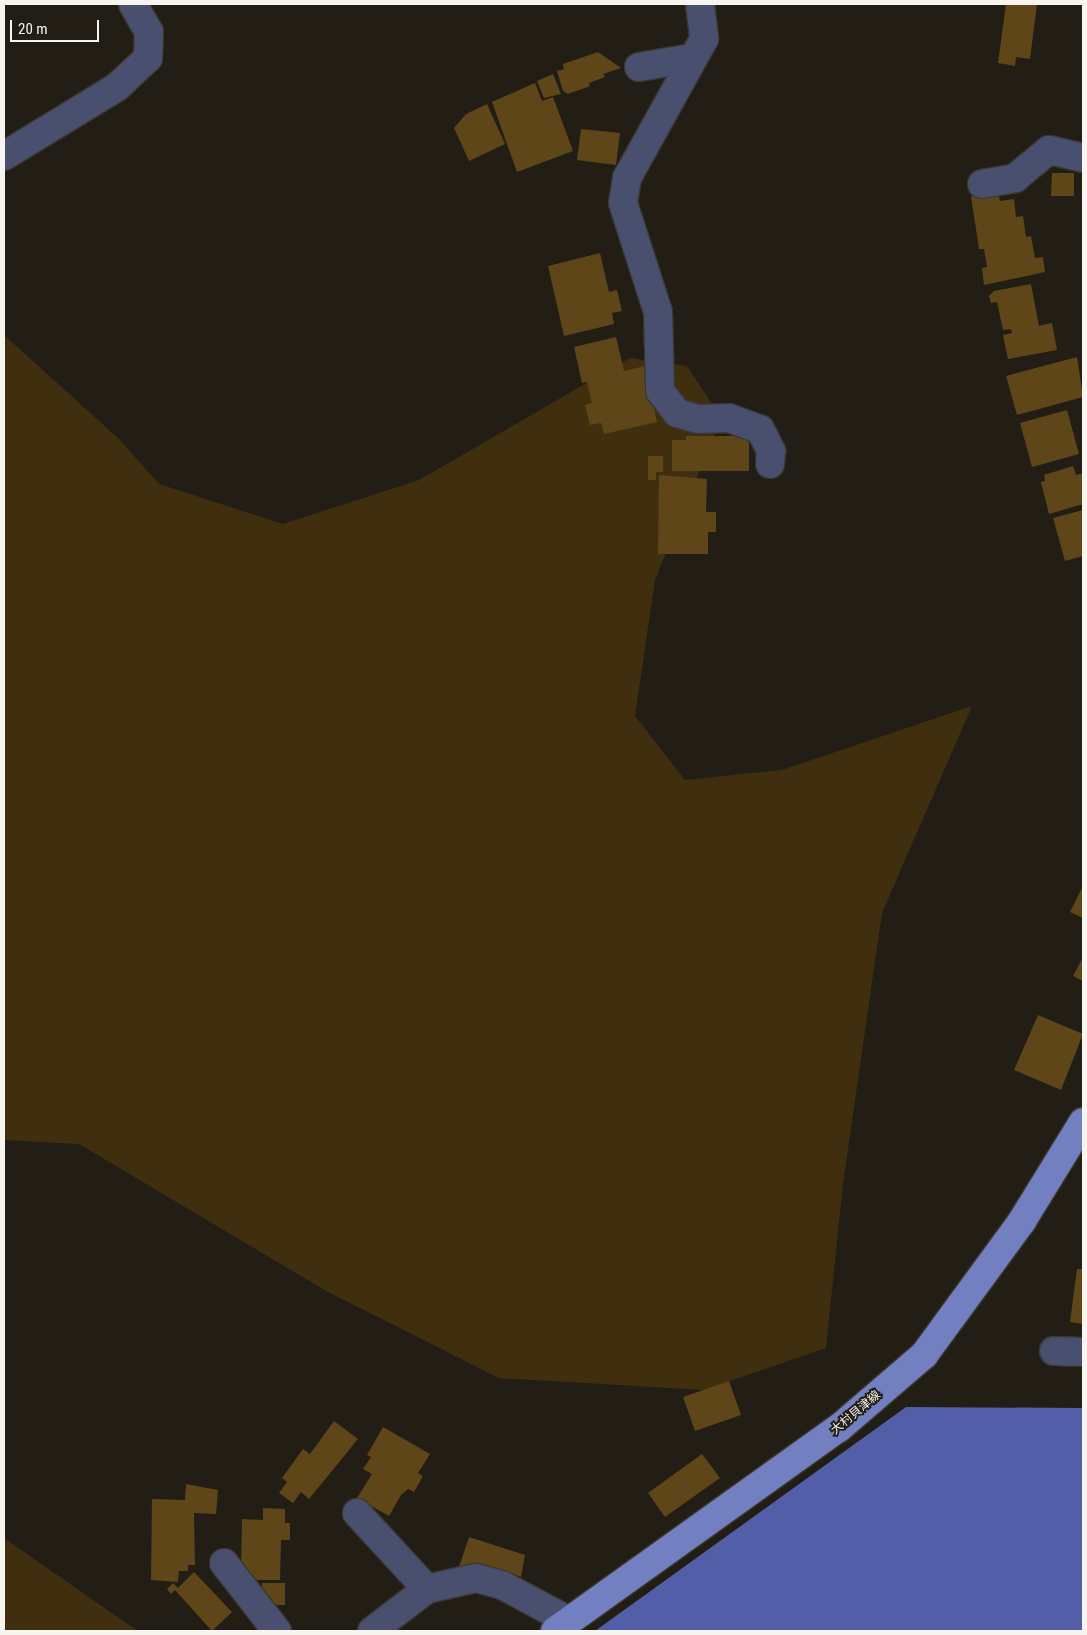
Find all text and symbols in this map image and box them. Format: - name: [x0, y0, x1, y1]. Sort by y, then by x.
- scale bar: [12, 10, 101, 42]
- text: 20 m: [18, 20, 48, 38]
- street label: 大村貝津線: [828, 1388, 884, 1438]

